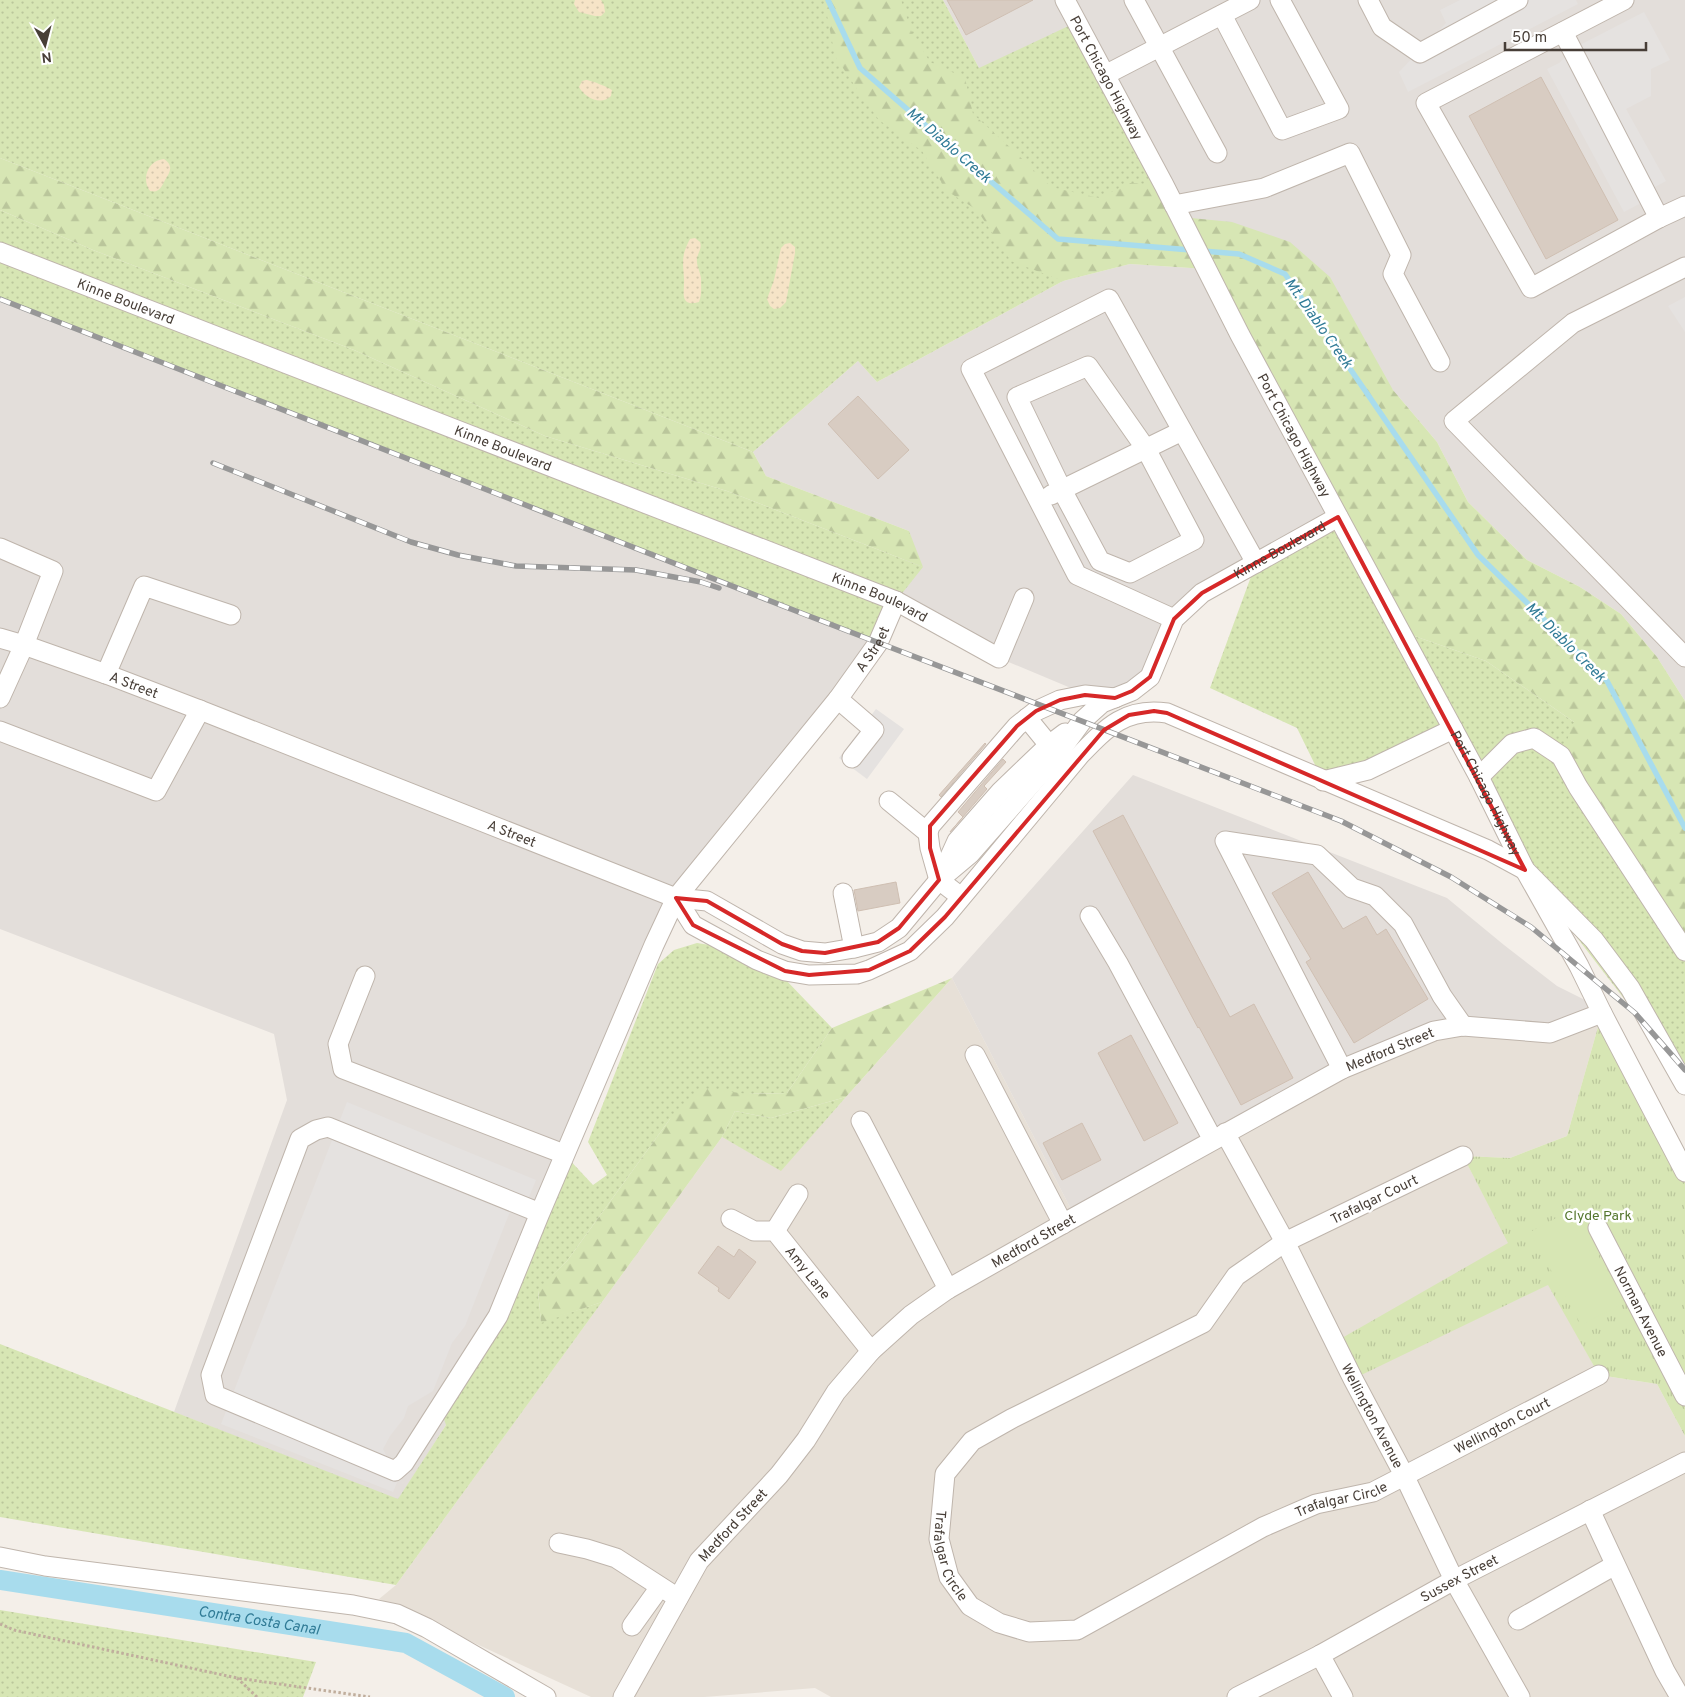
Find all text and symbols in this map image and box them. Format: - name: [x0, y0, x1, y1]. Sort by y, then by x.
- street label: Port Chicago Highway: [1065, 13, 1145, 143]
- north arrow: [20, 20, 70, 70]
- scale bar: [1505, 20, 1646, 52]
- text: 50 m: [1512, 29, 1547, 48]
- text: N: [40, 47, 52, 65]
- water label: Mt. Diablo Creek: [902, 104, 994, 188]
- water label: Mt. Diablo Creek: [1280, 275, 1356, 373]
- street label: Kinne Boulevard: [74, 276, 176, 329]
- street label: Port Chicago Highway: [1253, 371, 1333, 501]
- street label: Kinne Boulevard: [451, 423, 554, 476]
- street label: Kinne Boulevard: [1231, 518, 1329, 584]
- street label: Kinne Boulevard: [829, 570, 930, 627]
- water label: Mt. Diablo Creek: [1521, 599, 1609, 687]
- street label: A Street: [853, 624, 894, 676]
- street label: A Street: [107, 669, 160, 703]
- street label: Port Chicago Highway: [1446, 728, 1524, 859]
- street label: A Street: [485, 817, 538, 852]
- street label: Medford Street: [1344, 1025, 1437, 1076]
- street label: Trafalgar Court: [1328, 1172, 1421, 1229]
- park label: Clyde Park: [1564, 1208, 1632, 1225]
- street label: Medford Street: [989, 1211, 1079, 1273]
- street label: Amy Lane: [781, 1243, 833, 1303]
- street label: Norman Avenue: [1609, 1264, 1670, 1360]
- street label: Wellington Avenue: [1337, 1361, 1406, 1472]
- street label: Wellington Court: [1452, 1395, 1554, 1458]
- street label: Trafalgar Circle: [1293, 1479, 1391, 1522]
- street label: Medford Street: [695, 1486, 772, 1566]
- street label: Trafalgar Circle: [929, 1509, 971, 1605]
- street label: Sussex Street: [1418, 1552, 1501, 1607]
- water label: Contra Costa Canal: [197, 1603, 322, 1641]

